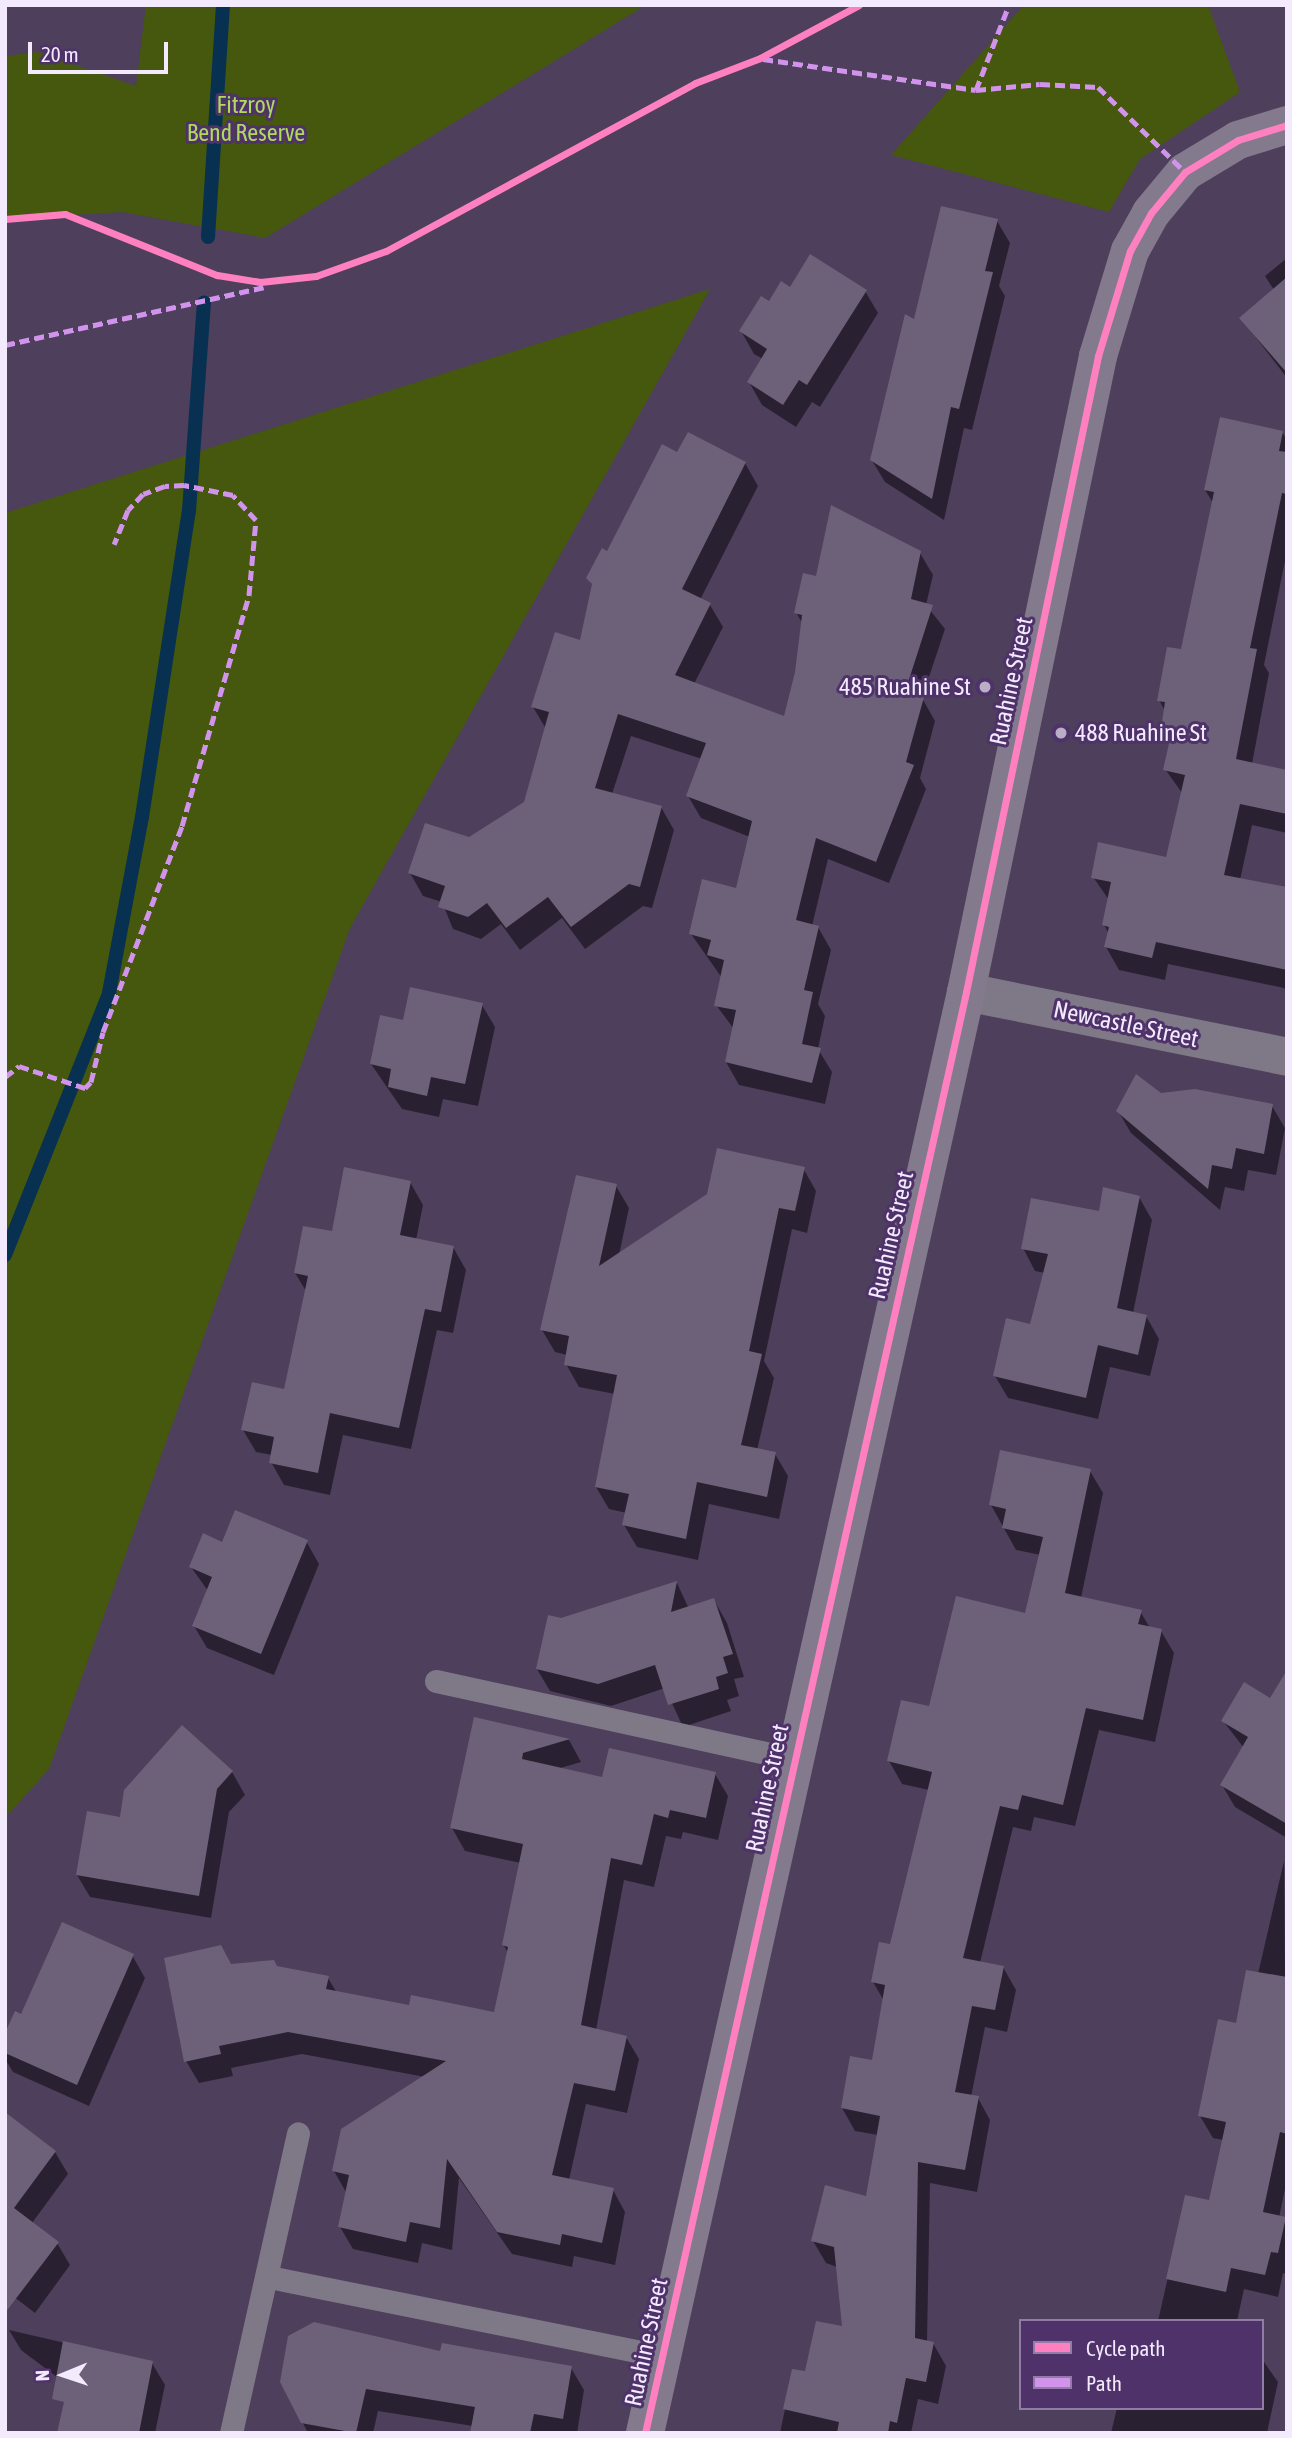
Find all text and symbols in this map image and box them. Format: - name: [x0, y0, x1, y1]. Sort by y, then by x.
- scale bar: [32, 28, 172, 72]
- text: 20 m: [41, 42, 79, 66]
- park label: Fitzroy Bend Reserve: [187, 91, 305, 147]
- street label: Ruahine Street: [983, 614, 1039, 748]
- place label: 485 Ruahine St: [839, 673, 971, 701]
- marker: 485 Ruahine St: [977, 679, 993, 695]
- place label: 488 Ruahine St: [1075, 719, 1207, 747]
- marker: 488 Ruahine St: [1053, 725, 1069, 741]
- street label: Newcastle Street: [1051, 995, 1201, 1053]
- street label: Ruahine Street: [862, 1168, 920, 1302]
- street label: Ruahine Street: [739, 1721, 795, 1855]
- street label: Ruahine Street: [618, 2275, 674, 2409]
- legend: [1019, 2319, 1264, 2410]
- text: Cycle path: [1086, 2336, 1165, 2360]
- north arrow: [28, 2340, 98, 2410]
- text: N: [31, 2370, 53, 2382]
- text: Path: [1086, 2371, 1122, 2395]

